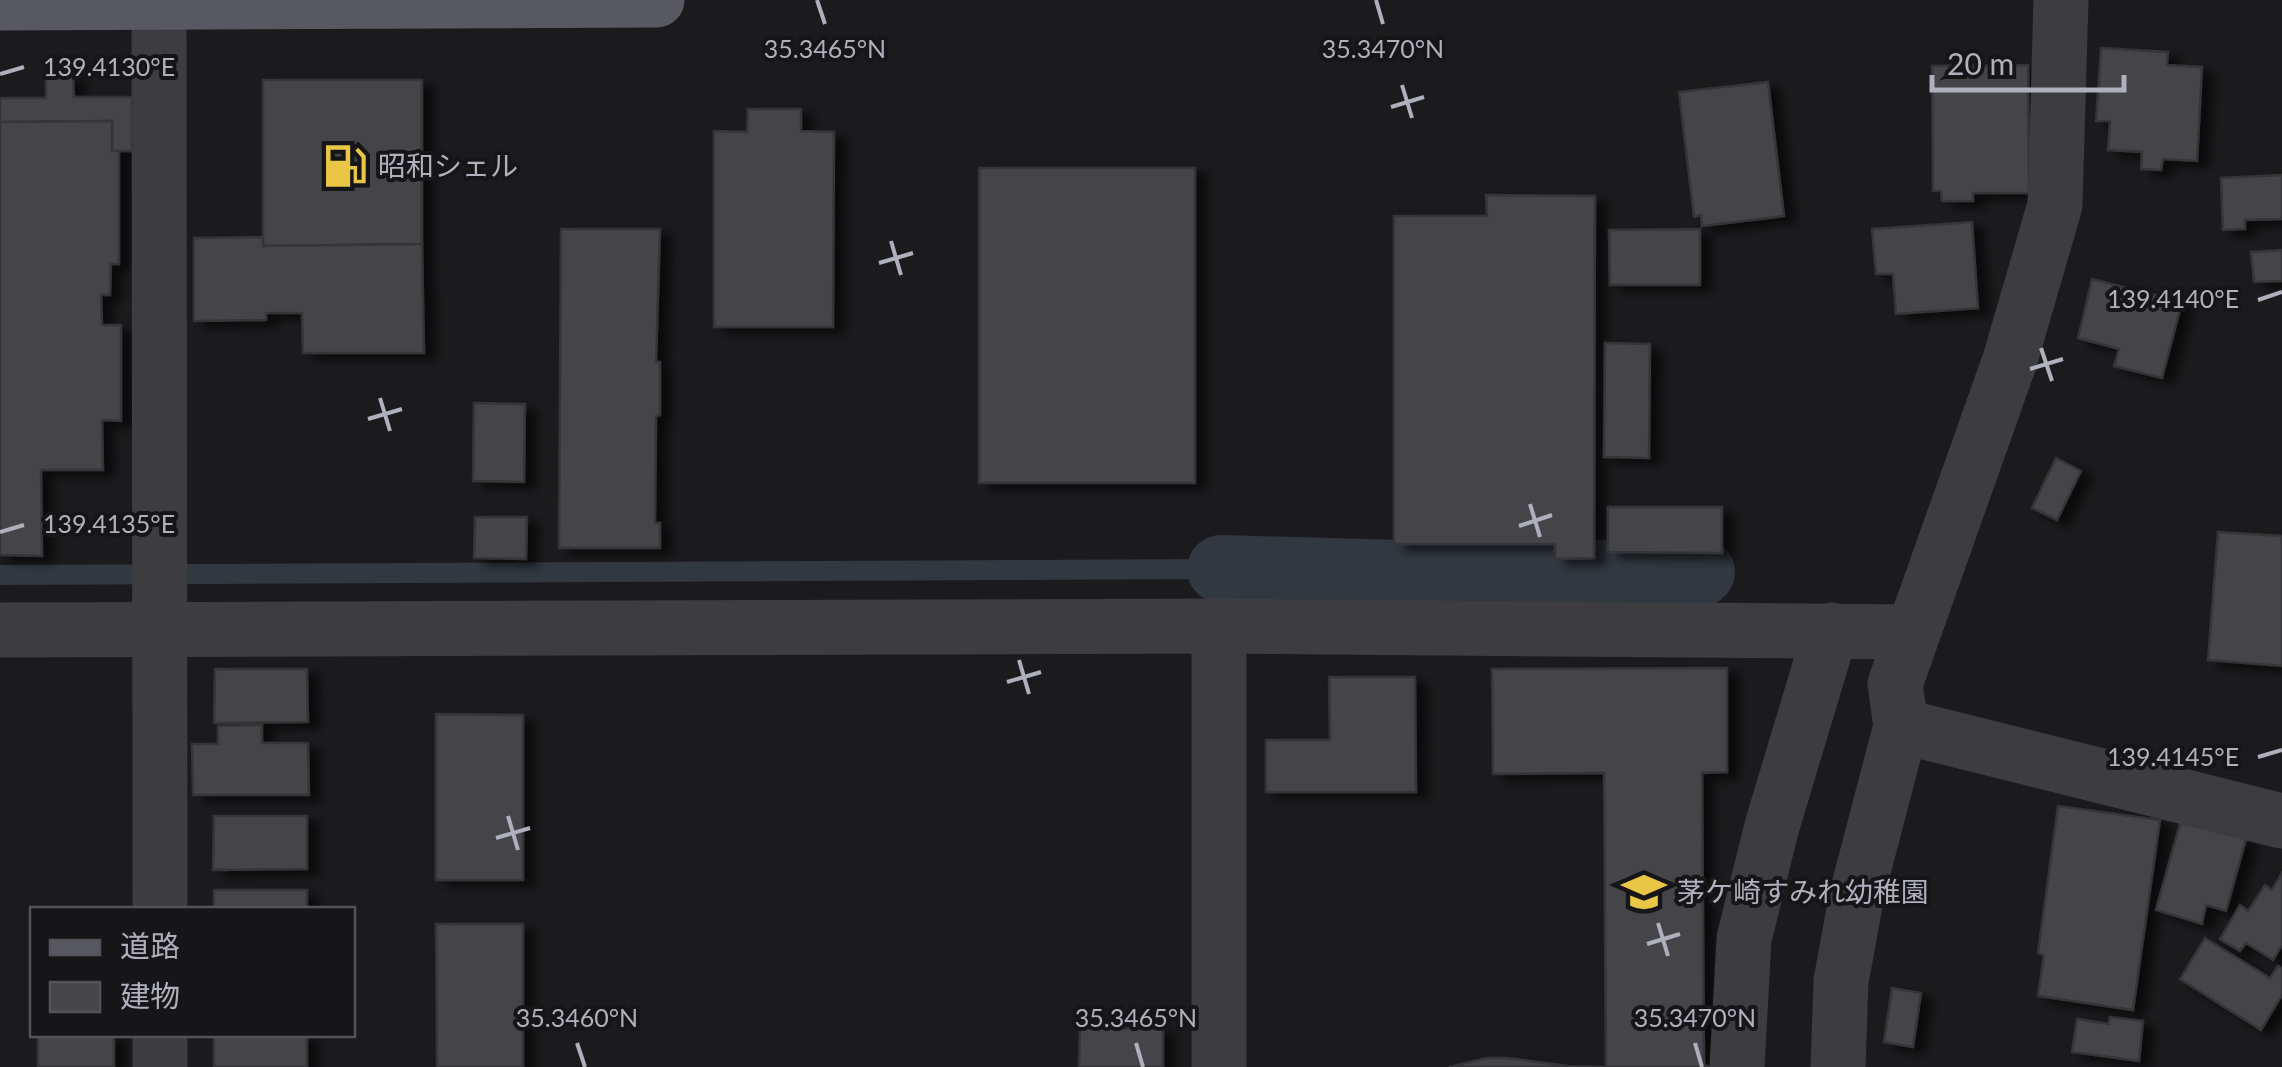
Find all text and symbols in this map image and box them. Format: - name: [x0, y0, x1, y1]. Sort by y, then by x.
- scale bar: [1932, 30, 2124, 92]
- text: 35.3465°N: [764, 33, 886, 63]
- text: 35.3470°N: [1322, 33, 1444, 63]
- text: 20 m: [1947, 45, 2014, 81]
- text: 139.4130°E: [43, 51, 175, 81]
- fuel station icon: 昭和シェル: [321, 142, 369, 190]
- place label: 昭和シェル: [378, 148, 518, 182]
- text: 139.4140°E: [2107, 283, 2239, 313]
- text: 139.4135°E: [43, 508, 175, 538]
- text: 139.4145°E: [2107, 741, 2239, 771]
- school or university icon: 茅ケ崎すみれ幼稚園: [1620, 868, 1668, 916]
- place label: 茅ケ崎すみれ幼稚園: [1677, 874, 1929, 908]
- legend: [30, 907, 355, 1037]
- text: 道路: [120, 927, 180, 963]
- text: 建物: [120, 977, 180, 1013]
- text: 35.3460°N: [516, 1002, 638, 1032]
- text: 35.3465°N: [1075, 1002, 1197, 1032]
- text: 35.3470°N: [1634, 1002, 1756, 1032]

